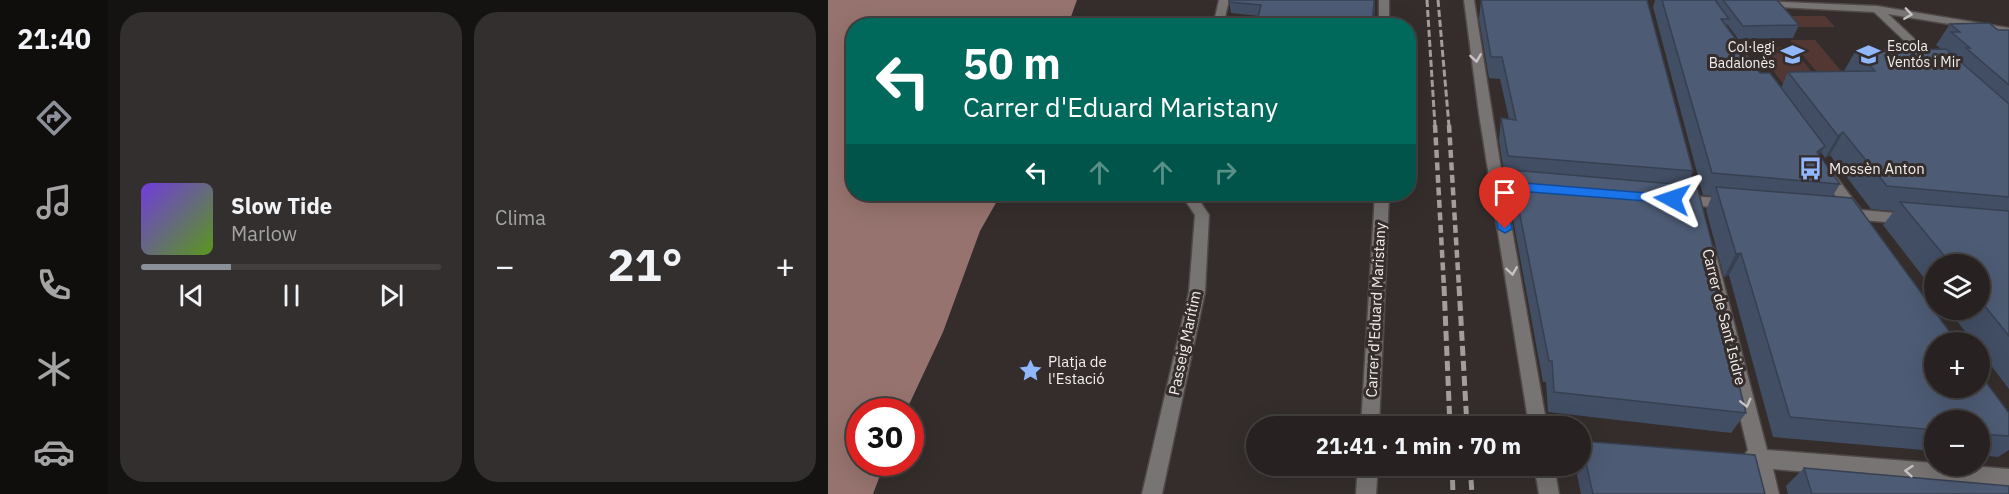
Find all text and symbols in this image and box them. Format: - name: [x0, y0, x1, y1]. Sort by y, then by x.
- one-way arrow: [1903, 7, 1913, 19]
- text: 21:40: [17, 21, 91, 56]
- text: 50 m: [963, 36, 1061, 91]
- place label: Escola Ventós i Mir: [1887, 37, 1960, 71]
- place label: Col·legi Badalonès: [1709, 38, 1775, 72]
- school or university icon: Escola Ventós i Mir: [1856, 41, 1882, 67]
- icon: left: [864, 42, 942, 120]
- school or university icon: Col·legi Badalonès: [1780, 42, 1806, 68]
- one-way arrow: [1470, 53, 1482, 63]
- text: Carrer d'Eduard Maristany: [963, 89, 1278, 124]
- icon: directions: [33, 97, 75, 139]
- icon: left: [1020, 156, 1053, 189]
- icon: ahead: [1083, 156, 1116, 189]
- icon: ahead: [1146, 156, 1179, 189]
- icon: right: [1209, 156, 1242, 189]
- bus stop icon: Mossèn Anton: [1798, 156, 1824, 182]
- place label: Mossèn Anton: [1829, 159, 1925, 178]
- pin: [1479, 167, 1530, 229]
- position arrow: [1640, 167, 1704, 231]
- icon: arrive: [1488, 176, 1521, 209]
- icon: music: [33, 181, 75, 223]
- text: Slow Tide: [231, 191, 332, 220]
- text: Clima: [495, 204, 546, 231]
- text: Marlow: [231, 220, 297, 247]
- street label: Carrer d'Eduard Maristany: [1361, 222, 1390, 398]
- text: 21°: [607, 235, 683, 293]
- text: −: [495, 244, 515, 287]
- text: +: [775, 244, 795, 287]
- street label: Carrer de Sant Isidre: [1698, 247, 1751, 387]
- map controls: [1924, 254, 1990, 476]
- button: layers: [1924, 254, 1990, 320]
- icon: phone: [33, 264, 75, 306]
- one-way arrow: [1505, 266, 1518, 276]
- icon: previous: [175, 279, 208, 312]
- icon: pause: [275, 279, 308, 312]
- icon: next: [375, 279, 408, 312]
- street label: Passeig Marítim: [1164, 289, 1205, 397]
- button: +: [1924, 332, 1990, 398]
- icon: climate: [33, 348, 75, 390]
- place label: Platja de l'Estació: [1048, 352, 1107, 388]
- place icon: Platja de l'Estació: [1017, 358, 1043, 384]
- speed limit sign: 30: [846, 398, 924, 476]
- one-way arrow: [1738, 398, 1751, 408]
- button: −: [1924, 410, 1990, 476]
- icon: car: [33, 431, 75, 473]
- text: 21:41 · 1 min · 70 m: [1316, 431, 1521, 460]
- one-way arrow: [1904, 465, 1913, 478]

